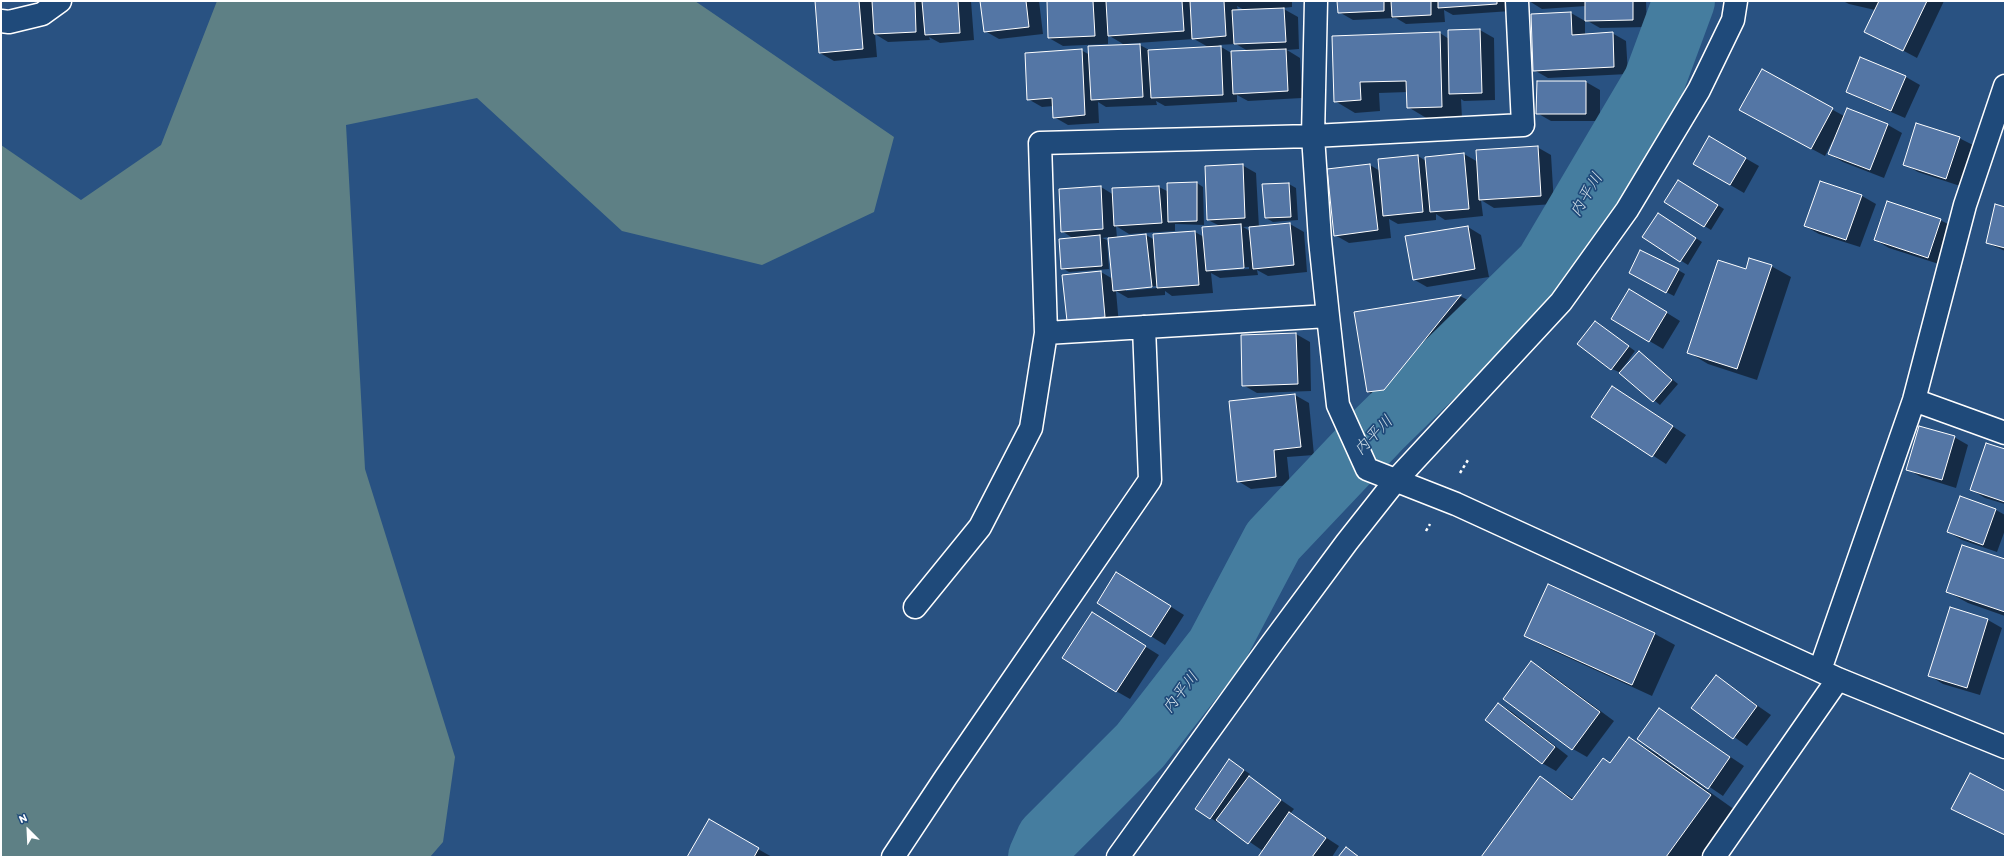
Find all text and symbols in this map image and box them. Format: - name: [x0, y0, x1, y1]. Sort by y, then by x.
- water label: 内平川: [1566, 169, 1608, 221]
- water label: 内平川: [1350, 412, 1398, 460]
- water label: 内平川: [1159, 668, 1203, 718]
- north arrow: [8, 810, 48, 850]
- text: N: [17, 811, 29, 826]

